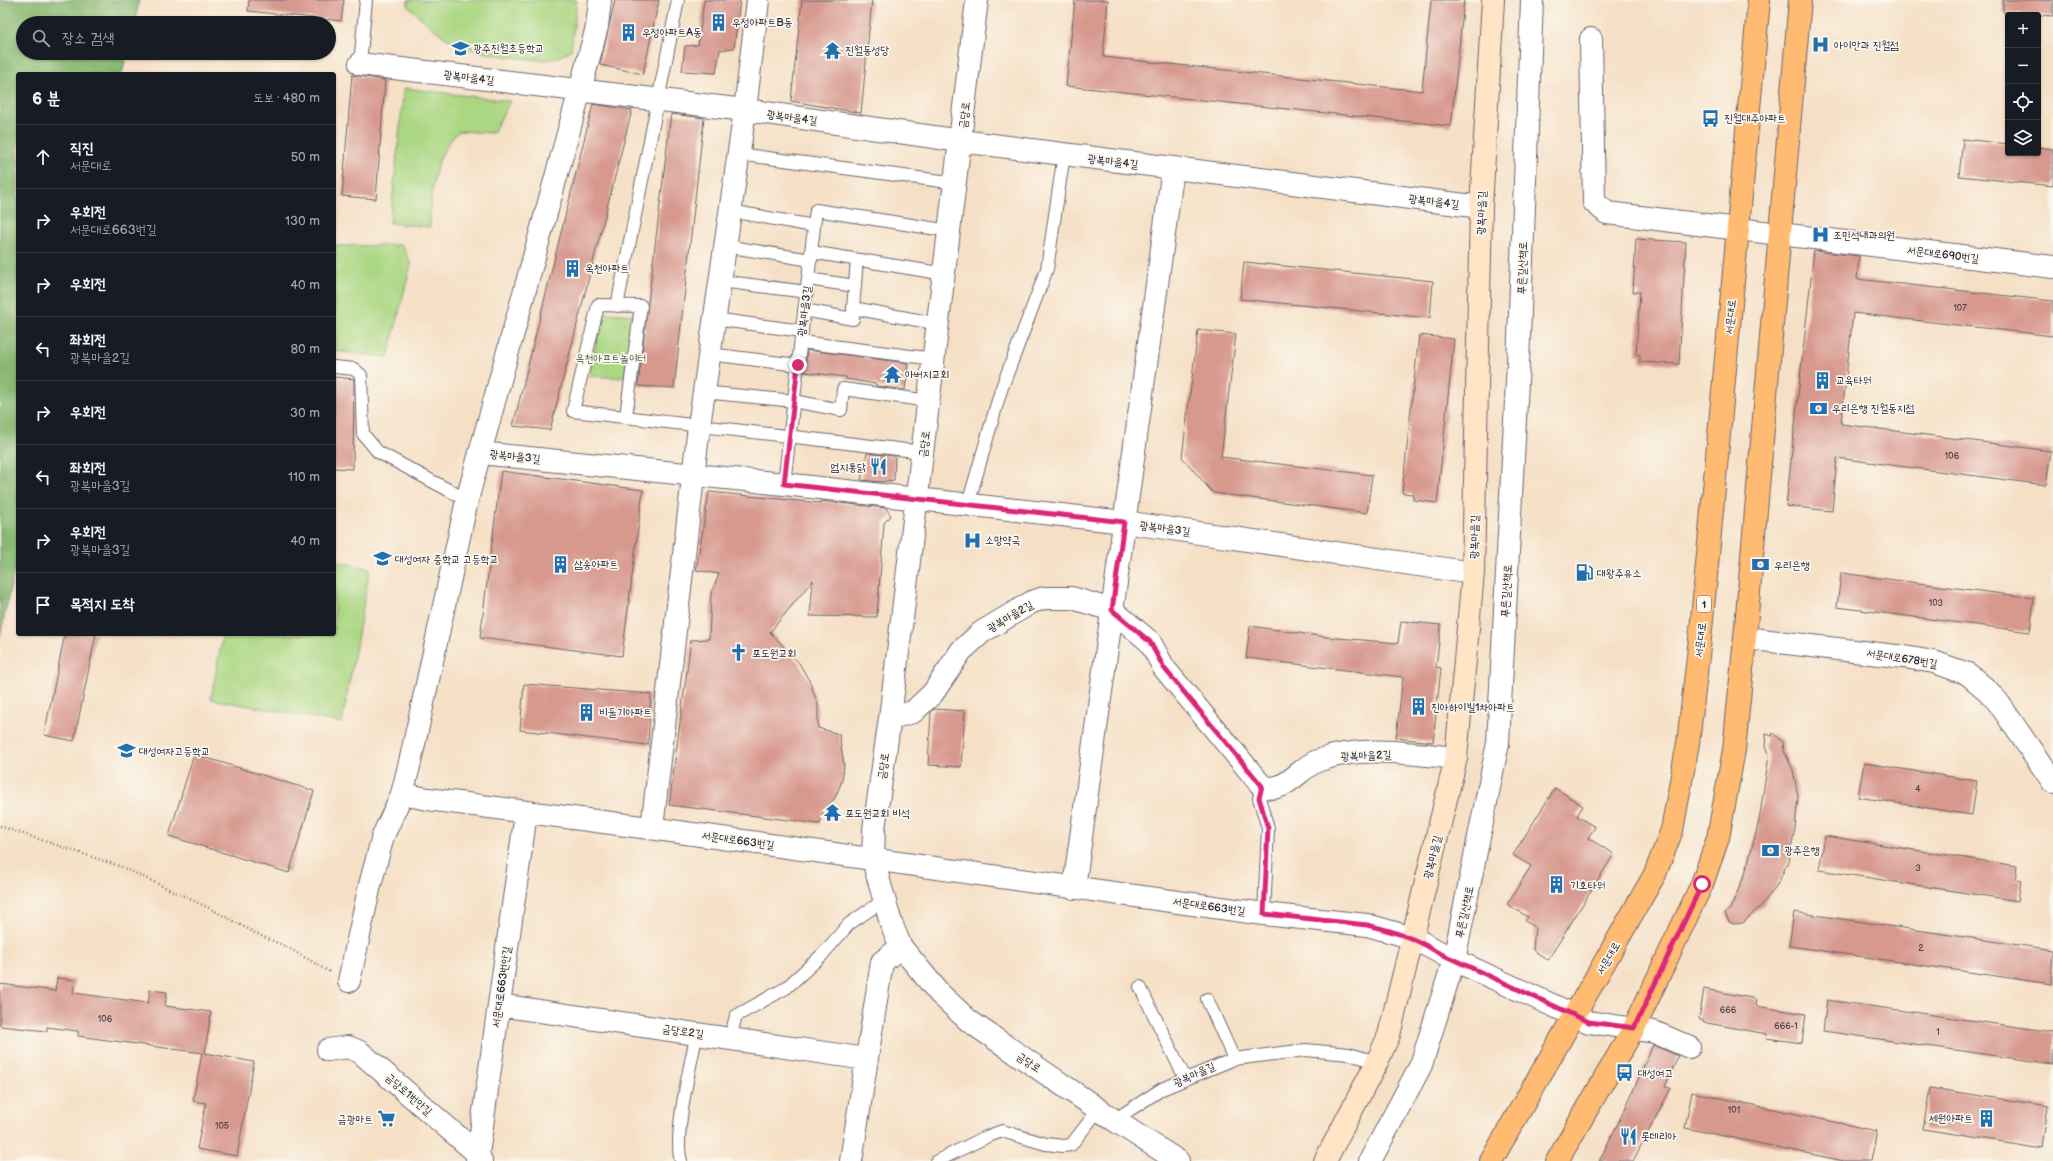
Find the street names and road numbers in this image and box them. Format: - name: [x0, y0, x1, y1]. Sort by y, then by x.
- street label: 광복마을4길: [443, 68, 495, 87]
- street label: 금당로: [956, 101, 973, 129]
- street label: 광복마을4길: [766, 108, 818, 127]
- street label: 광복마을4길: [1087, 152, 1139, 171]
- street label: 광복마을길: [1474, 191, 1489, 235]
- street label: 광복마을4길: [1408, 192, 1460, 211]
- street label: 푸른길산책로: [1515, 241, 1530, 295]
- street label: 서문대로690번길: [1906, 244, 1980, 265]
- street label: 광복마을3길: [795, 285, 814, 337]
- street label: 서문대로: [1722, 299, 1739, 335]
- street label: 금당로: [916, 430, 933, 458]
- street label: 광복마을3길: [489, 447, 541, 466]
- street label: 광복마을길: [1468, 515, 1481, 559]
- street label: 광복마을3길: [1139, 519, 1191, 539]
- street label: 푸른길산책로: [1499, 564, 1514, 618]
- road number: 1: [1697, 596, 1711, 612]
- street label: 광복마을2길: [985, 598, 1036, 635]
- street label: 서문대로: [1692, 622, 1709, 658]
- street label: 서문대로678번길: [1866, 646, 1938, 671]
- street label: 광복마을2길: [1340, 748, 1392, 763]
- street label: 금당로: [875, 752, 892, 780]
- street label: 서문대로663번길: [701, 829, 775, 852]
- street label: 광복마을길: [1421, 834, 1444, 880]
- street label: 푸른길산책로: [1453, 885, 1476, 939]
- street label: 서문대로663번길: [1172, 895, 1246, 918]
- street label: 서문대로: [1594, 940, 1623, 977]
- street label: 서문대로663번안길: [489, 945, 514, 1029]
- street label: 금당로2길: [661, 1022, 705, 1041]
- street label: 금당로: [1014, 1050, 1043, 1075]
- street label: 광복마을길: [1171, 1059, 1217, 1089]
- street label: 금당로1번안길: [383, 1071, 435, 1118]

